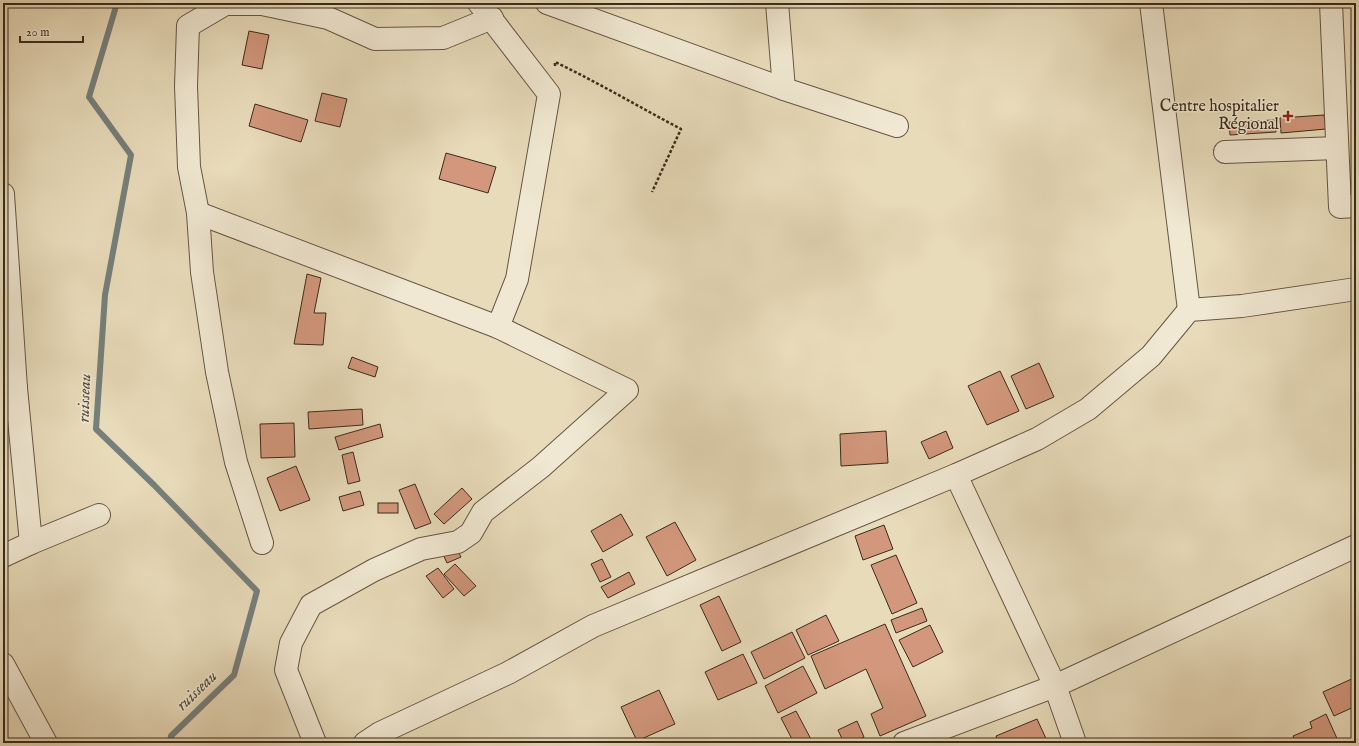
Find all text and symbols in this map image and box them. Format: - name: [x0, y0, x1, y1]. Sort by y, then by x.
- scale bar: [20, 18, 83, 44]
- text: 20 m: [26, 25, 49, 40]
- place label: Centre hospitalier Régional: [1160, 97, 1280, 135]
- marker: Centre hospitalier Régional: [1282, 110, 1294, 122]
- water label: ruisseau: [74, 373, 96, 423]
- water label: ruisseau: [172, 666, 222, 716]

